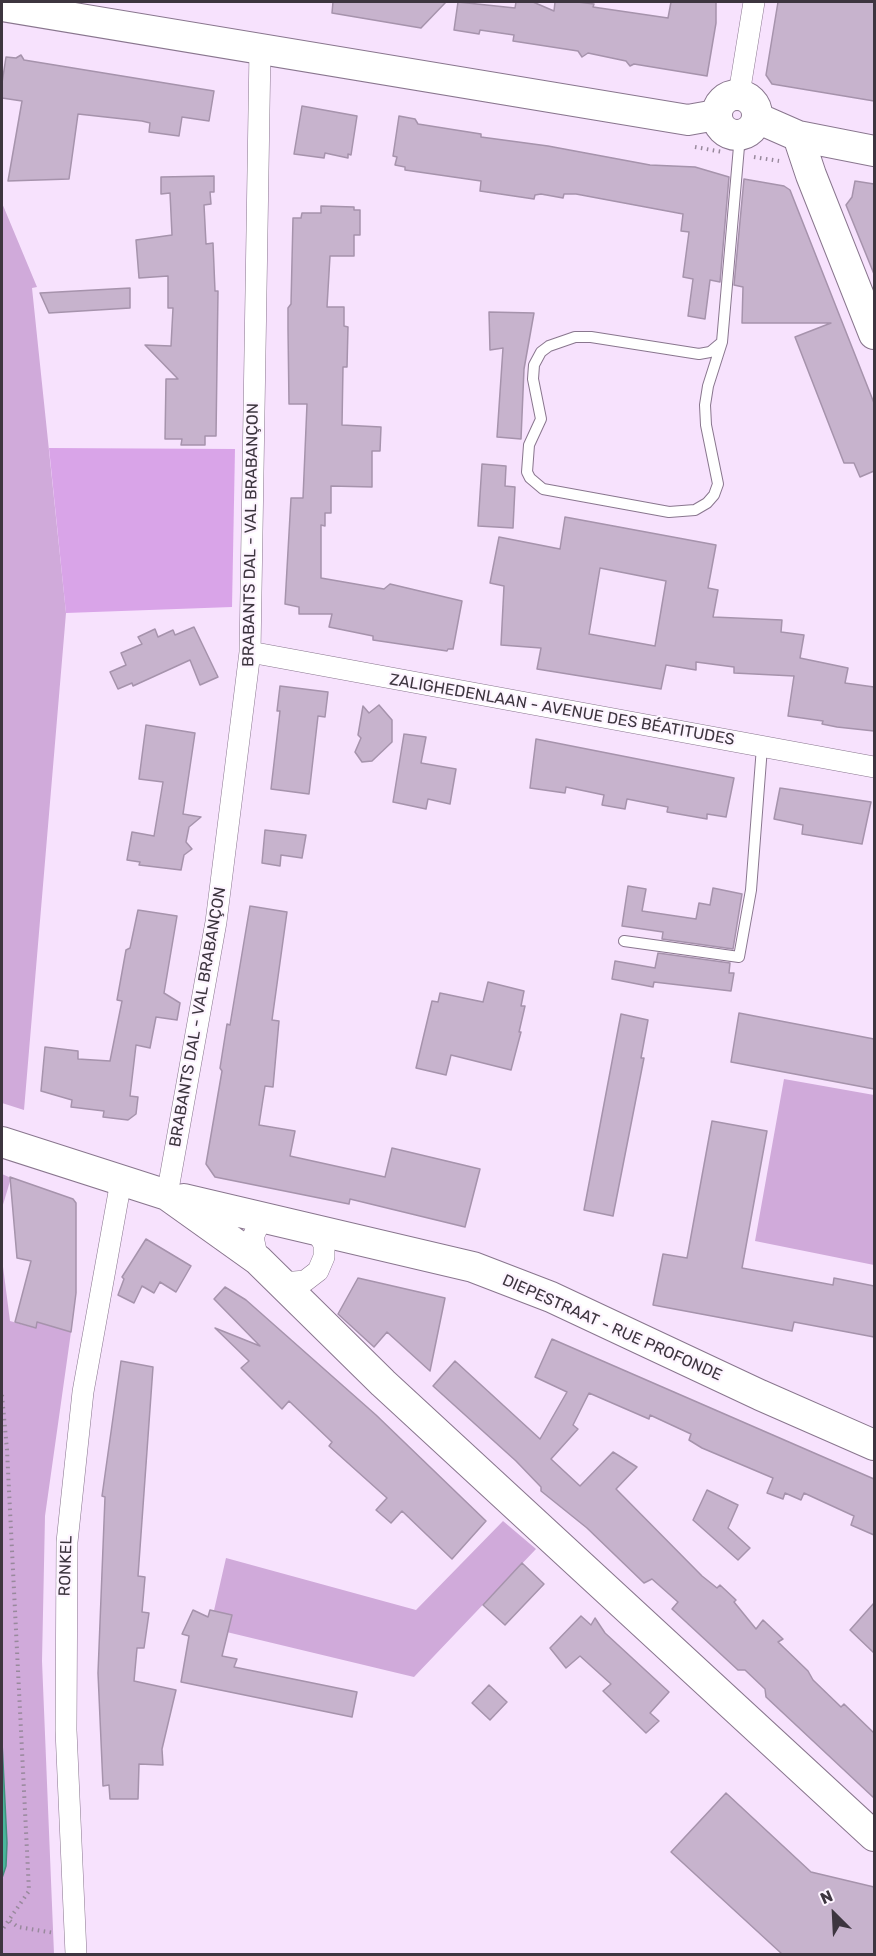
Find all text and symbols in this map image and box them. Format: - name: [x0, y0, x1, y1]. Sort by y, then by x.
- street label: BRABANTS DAL - VAL BRABANÇON: [239, 403, 263, 667]
- street label: ZALIGHEDENLAAN - AVENUE DES BÉATITUDES: [388, 670, 736, 750]
- street label: BRABANTS DAL - VAL BRABANÇON: [166, 885, 230, 1149]
- street label: DIEPESTRAAT - RUE PROFONDE: [499, 1271, 725, 1385]
- street label: RONKEL: [55, 1535, 77, 1597]
- north arrow: [804, 1884, 864, 1944]
- text: N: [817, 1886, 836, 1908]

